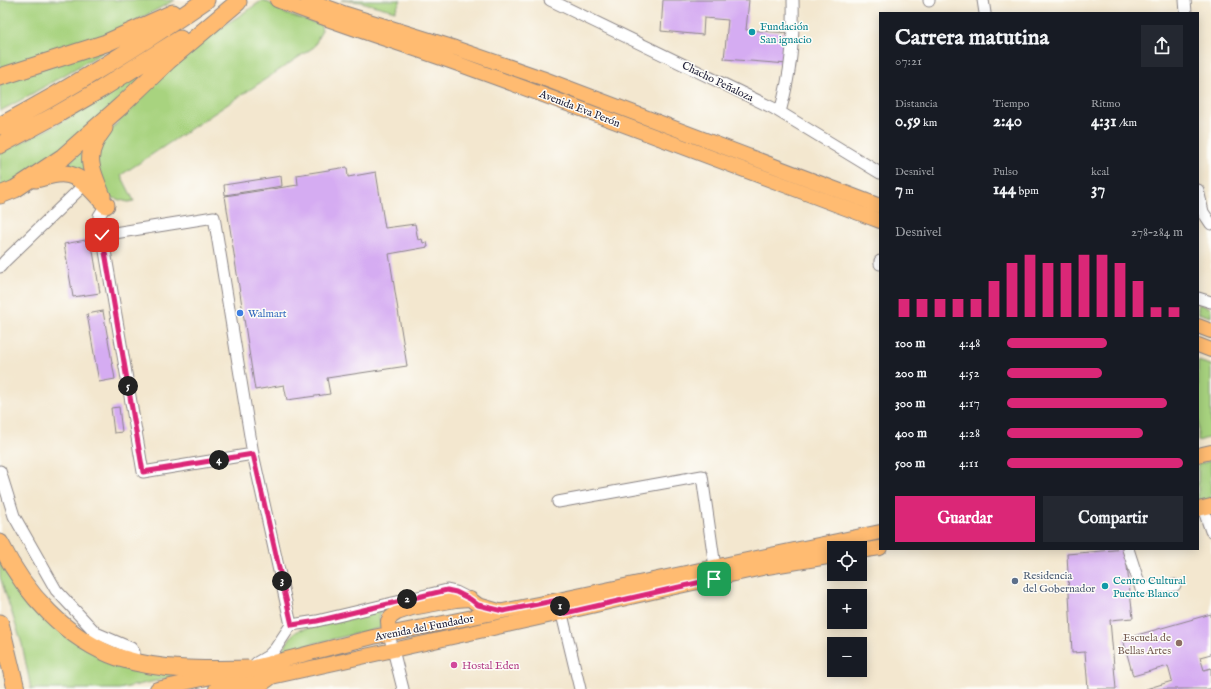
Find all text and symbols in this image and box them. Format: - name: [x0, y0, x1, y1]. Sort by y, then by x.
- place label: Fundación San ignacio: [760, 20, 812, 47]
- text: Carrera matutina: [895, 24, 1049, 52]
- button: share: [1141, 25, 1183, 67]
- marker: Fundación San ignacio: [747, 27, 757, 37]
- text: 07:21: [895, 53, 922, 70]
- street label: Chacho Peñaloza: [679, 59, 756, 105]
- street label: Avenida Eva Perón: [536, 87, 622, 131]
- text: Distancia: [895, 97, 937, 111]
- text: Tiempo: [993, 97, 1029, 111]
- text: Ritmo: [1091, 97, 1120, 111]
- text: 0.59: [895, 111, 921, 132]
- text: 2:40: [993, 111, 1022, 132]
- text: 4:31: [1091, 111, 1117, 132]
- text: km: [921, 116, 937, 130]
- text: /km: [1117, 116, 1137, 130]
- text: Desnivel: [895, 165, 934, 179]
- text: Pulso: [993, 165, 1018, 179]
- text: kcal: [1091, 165, 1109, 179]
- text: 7: [895, 179, 903, 200]
- text: 144: [993, 179, 1016, 200]
- text: 37: [1091, 179, 1105, 200]
- text: m: [903, 184, 914, 198]
- text: bpm: [1016, 184, 1039, 198]
- pin: [85, 218, 119, 252]
- icon: check: [91, 224, 113, 246]
- text: Desnivel: [895, 224, 942, 241]
- text: 278–284 m: [1131, 224, 1183, 241]
- place label: Walmart: [248, 307, 287, 321]
- marker: Walmart: [235, 308, 245, 318]
- text: 100 m: [895, 335, 925, 352]
- text: 4:48: [959, 335, 980, 352]
- text: 200 m: [895, 365, 927, 382]
- text: 4:52: [959, 365, 980, 382]
- pin: 5: [118, 376, 138, 396]
- text: 5: [126, 379, 130, 393]
- text: 300 m: [895, 395, 926, 412]
- text: 4:17: [959, 395, 980, 412]
- text: 400 m: [895, 425, 927, 442]
- text: 4:28: [959, 425, 980, 442]
- pin: 4: [209, 450, 229, 470]
- text: 4: [216, 453, 222, 467]
- text: 500 m: [895, 455, 925, 472]
- text: 4:11: [959, 455, 979, 472]
- button: Guardar: [895, 496, 1035, 542]
- button: Compartir: [1043, 496, 1183, 542]
- map controls: [827, 541, 867, 677]
- button: locate: [827, 541, 867, 581]
- pin: [697, 562, 731, 596]
- icon: arrive: [703, 568, 725, 590]
- place label: Residencia del Gobernador: [1023, 569, 1095, 596]
- pin: 3: [272, 571, 292, 591]
- text: 3: [280, 574, 284, 588]
- place label: Centro Cultural Puente Blanco: [1113, 574, 1186, 601]
- marker: Residencia del Gobernador: [1010, 576, 1020, 586]
- marker: Centro Cultural Puente Blanco: [1100, 581, 1110, 591]
- pin: 2: [397, 589, 417, 609]
- button: +: [827, 589, 867, 629]
- text: 2: [404, 592, 410, 606]
- pin: 1: [550, 596, 570, 616]
- text: 1: [558, 599, 562, 613]
- street label: Avenida del Fundador: [373, 612, 475, 645]
- place label: Escuela de Bellas Artes: [1117, 631, 1171, 658]
- button: −: [827, 637, 867, 677]
- marker: Escuela de Bellas Artes: [1174, 638, 1184, 648]
- place label: Hostal Eden: [462, 659, 520, 673]
- marker: Hostal Eden: [449, 660, 459, 670]

